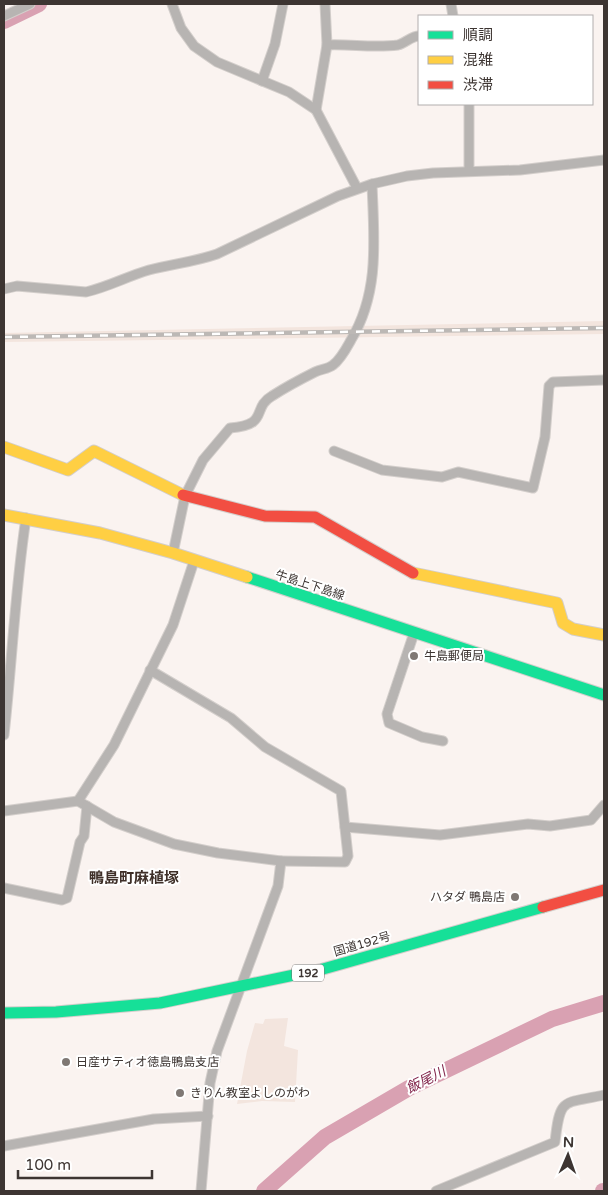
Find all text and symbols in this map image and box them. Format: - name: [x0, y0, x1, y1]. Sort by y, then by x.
- legend: [418, 15, 593, 105]
- text: 順調: [463, 26, 493, 44]
- text: 混雑: [463, 51, 493, 69]
- text: 渋滞: [463, 76, 493, 94]
- street label: 牛島上下島線: [274, 567, 346, 603]
- place label: 牛島郵便局: [424, 649, 484, 663]
- marker: 牛島郵便局: [408, 650, 420, 662]
- district label: 鴨島町麻植塚: [89, 869, 179, 887]
- place label: ハタダ 鴨島店: [430, 890, 505, 904]
- marker: ハタダ 鴨島店: [509, 891, 521, 903]
- street label: 国道192号: [332, 929, 392, 959]
- road number: 192: [292, 964, 324, 981]
- place label: 日産サティオ徳島鴨島支店: [76, 1055, 219, 1069]
- marker: 日産サティオ徳島鴨島支店: [60, 1056, 72, 1068]
- water label: 飯尾川: [403, 1062, 450, 1097]
- place label: きりん教室よしのがわ: [190, 1086, 310, 1100]
- marker: きりん教室よしのがわ: [174, 1087, 186, 1099]
- north arrow: [543, 1130, 593, 1180]
- text: N: [563, 1134, 574, 1151]
- scale bar: [18, 1148, 151, 1180]
- text: 100 m: [25, 1156, 71, 1174]

